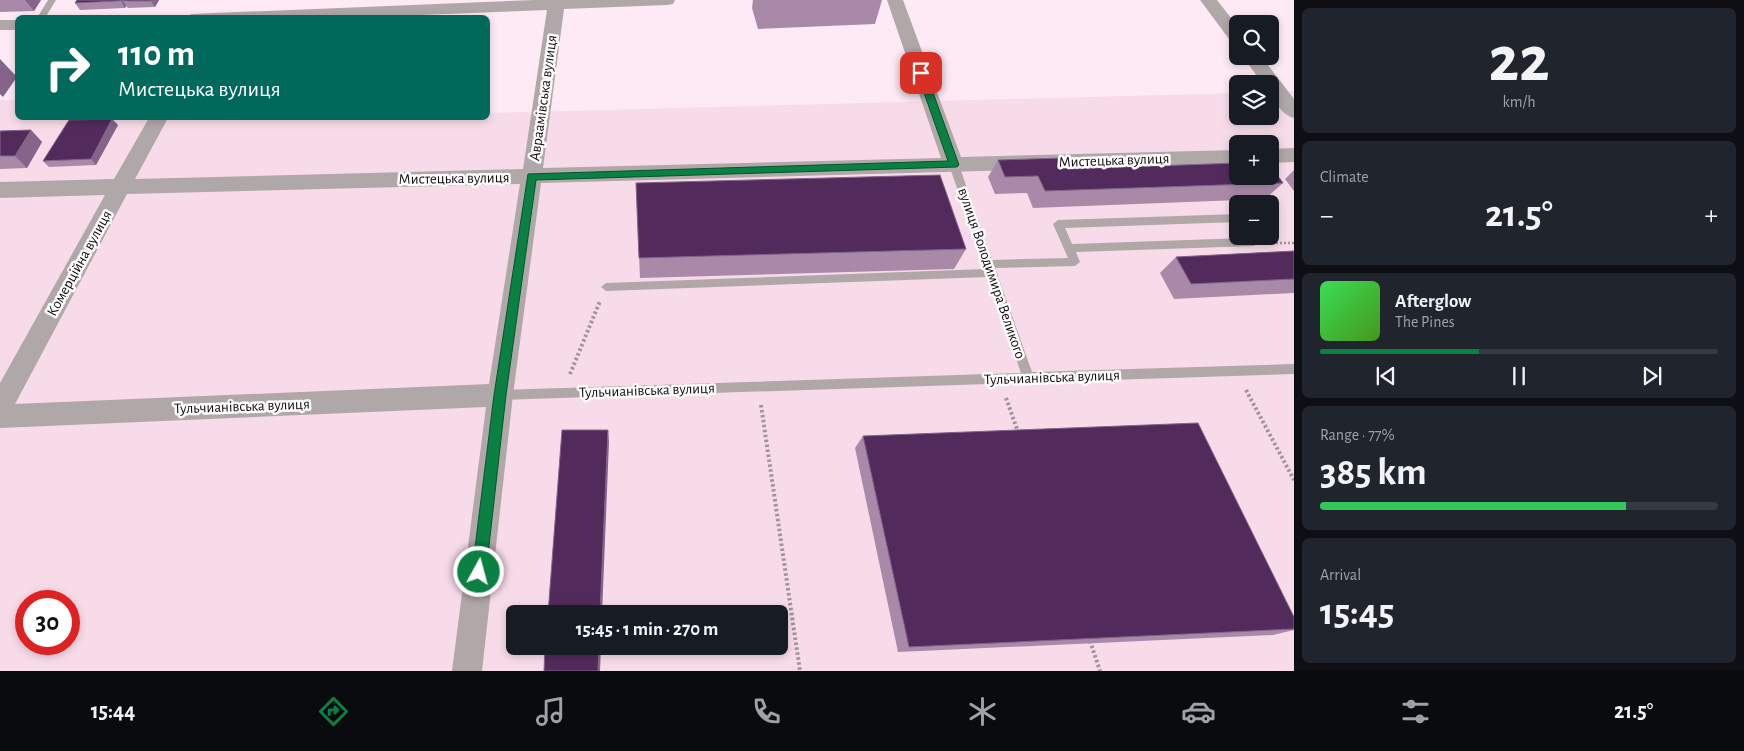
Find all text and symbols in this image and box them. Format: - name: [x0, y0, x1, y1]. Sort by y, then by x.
- map controls: [1229, 15, 1279, 245]
- button: search: [1229, 15, 1279, 65]
- text: 22: [1488, 28, 1550, 93]
- street label: Авраамівська вулиця: [527, 34, 560, 162]
- icon: right: [35, 35, 100, 100]
- text: 110 m: [118, 37, 195, 72]
- pin: [900, 52, 942, 94]
- icon: arrive: [907, 59, 935, 87]
- button: layers: [1229, 75, 1279, 125]
- text: Мистецька вулиця: [118, 78, 281, 100]
- text: km/h: [1502, 94, 1536, 110]
- button: +: [1229, 135, 1279, 185]
- street label: Мистецька вулиця: [1058, 151, 1170, 170]
- text: Climate: [1320, 169, 1369, 185]
- street label: Мистецька вулиця: [398, 170, 510, 187]
- street label: вулиця Володимира Великого: [955, 186, 1028, 361]
- button: −: [1229, 195, 1279, 245]
- text: 21.5°: [1485, 196, 1553, 234]
- text: −: [1320, 202, 1333, 230]
- text: +: [1705, 202, 1718, 230]
- street label: Комерційна вулиця: [44, 208, 115, 319]
- text: Afterglow: [1395, 292, 1471, 311]
- text: The Pines: [1395, 314, 1455, 330]
- icon: previous: [1372, 362, 1400, 390]
- icon: pause: [1505, 362, 1533, 390]
- icon: next: [1638, 362, 1666, 390]
- street label: Тульчианівська вулиця: [984, 368, 1120, 387]
- street label: Тульчианівська вулиця: [579, 381, 715, 400]
- street label: Тульчианівська вулиця: [174, 397, 310, 416]
- text: Range · 77%: [1320, 427, 1395, 443]
- text: 385 km: [1320, 454, 1427, 492]
- position arrow: [452, 545, 504, 597]
- text: Arrival: [1320, 567, 1361, 583]
- speed limit sign: 30: [15, 590, 80, 655]
- text: 15:45: [1320, 594, 1394, 632]
- text: 15:45 · 1 min · 270 m: [576, 620, 718, 639]
- icon: directions: [316, 694, 351, 729]
- icon: music: [533, 694, 568, 729]
- icon: phone: [749, 694, 784, 729]
- icon: climate: [965, 694, 1000, 729]
- icon: car: [1181, 694, 1216, 729]
- icon: filters: [1398, 694, 1433, 729]
- text: 15:44: [91, 700, 135, 722]
- text: 21.5°: [1614, 700, 1653, 722]

